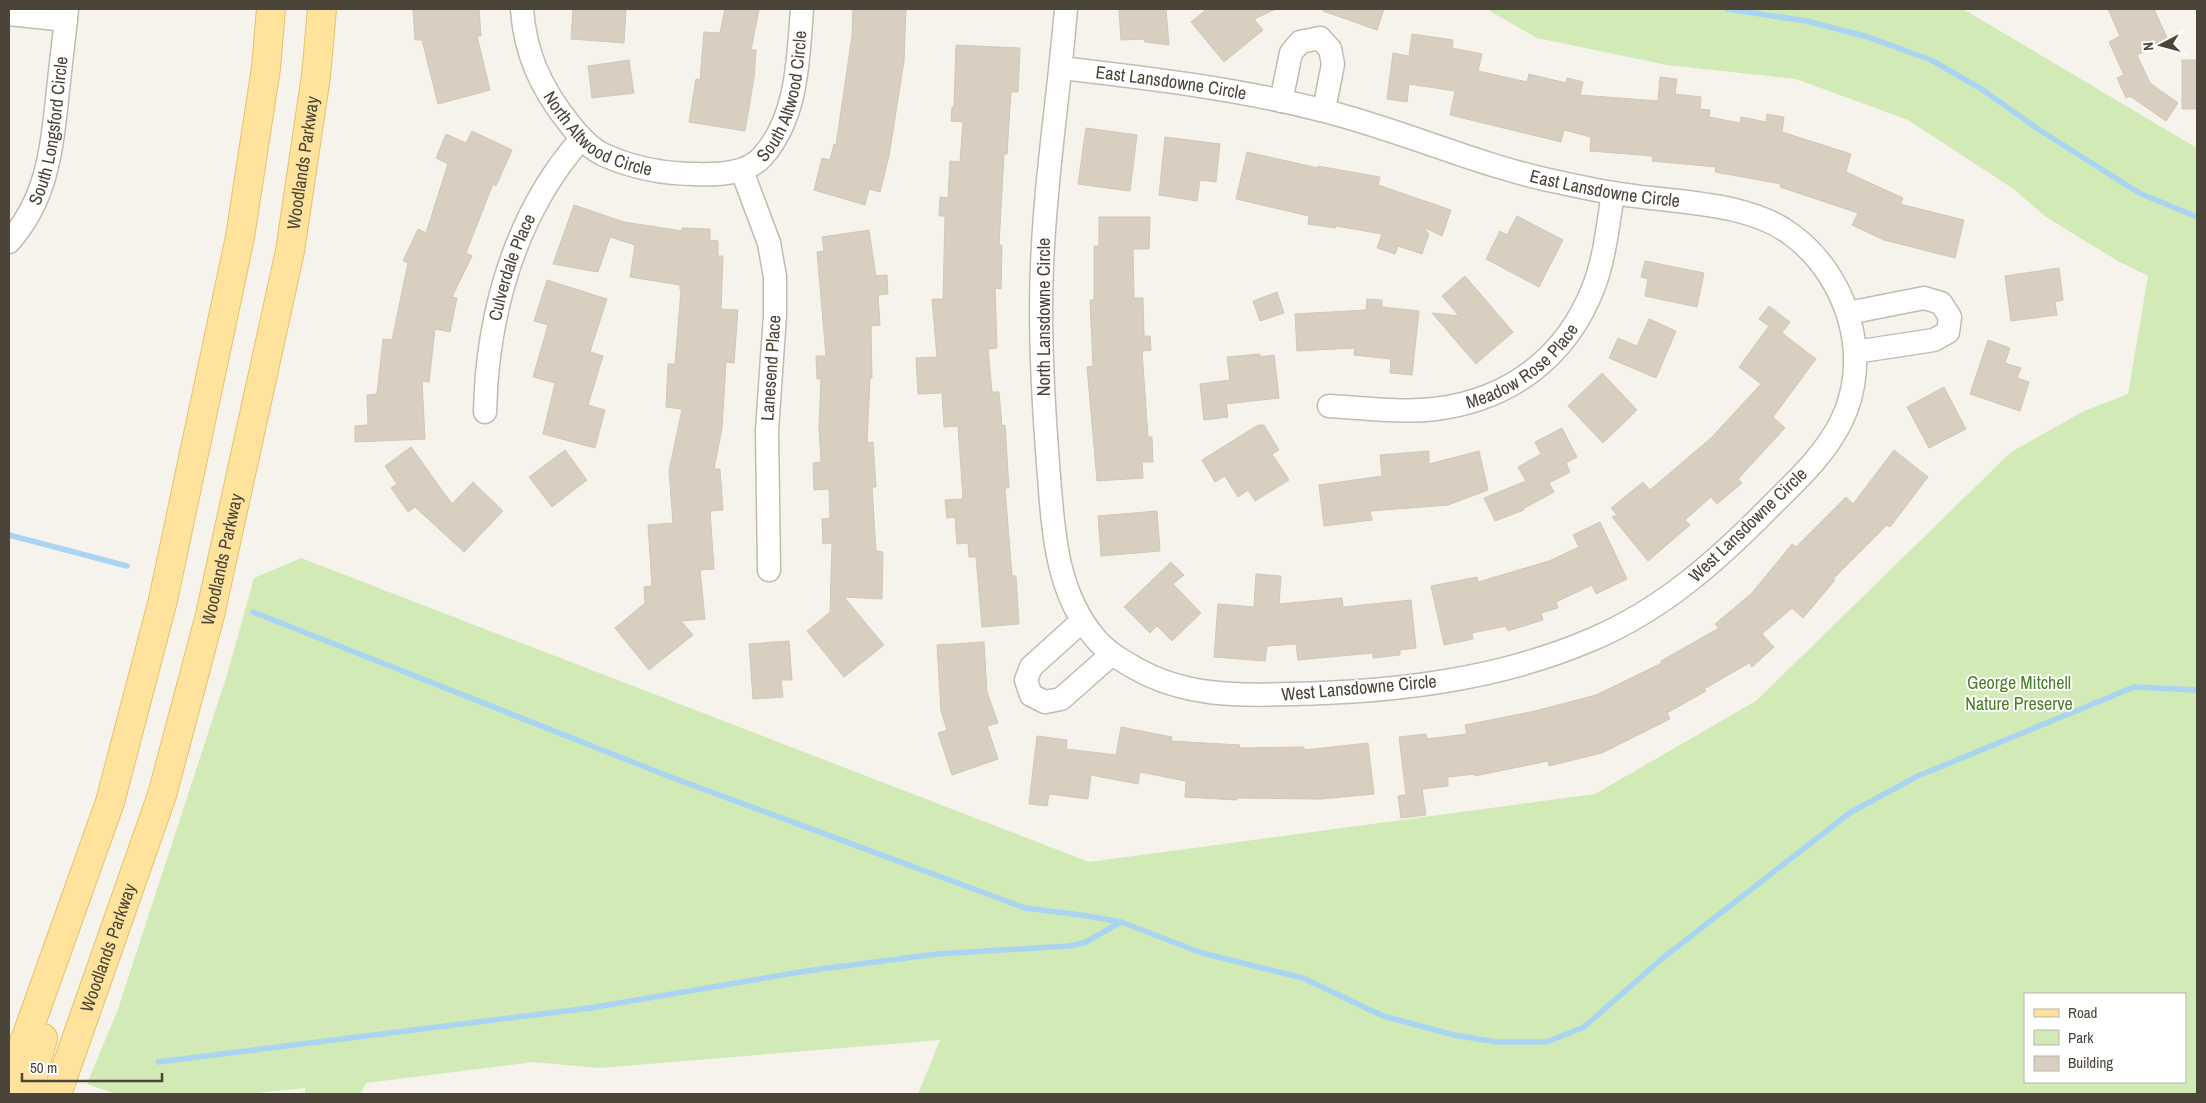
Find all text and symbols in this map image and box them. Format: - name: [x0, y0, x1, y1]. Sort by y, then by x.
- north arrow: [2136, 20, 2186, 70]
- street label: South Altwood Circle: [750, 30, 812, 167]
- text: N: [2139, 41, 2157, 51]
- street label: South Longsford Circle: [22, 55, 74, 209]
- street label: East Lansdowne Circle: [1094, 59, 1248, 106]
- street label: North Altwood Circle: [538, 86, 654, 182]
- street label: Woodlands Parkway: [280, 94, 325, 231]
- street label: East Lansdowne Circle: [1527, 163, 1681, 213]
- street label: Culverdale Place: [482, 209, 541, 323]
- street label: North Lansdowne Circle: [1031, 238, 1056, 396]
- street label: Lanesend Place: [754, 314, 787, 422]
- street label: Meadow Rose Place: [1463, 318, 1584, 415]
- street label: West Lansdowne Circle: [1683, 462, 1812, 588]
- street label: Woodlands Parkway: [195, 490, 248, 628]
- street label: West Lansdowne Circle: [1280, 668, 1438, 707]
- park label: George Mitchell Nature Preserve: [1965, 670, 2073, 716]
- street label: Woodlands Parkway: [74, 879, 142, 1015]
- legend: [2024, 993, 2186, 1083]
- text: Road: [2068, 1002, 2097, 1023]
- text: Park: [2068, 1027, 2094, 1048]
- scale bar: [22, 1050, 162, 1082]
- text: Building: [2068, 1052, 2113, 1073]
- text: 50 m: [30, 1057, 57, 1078]

